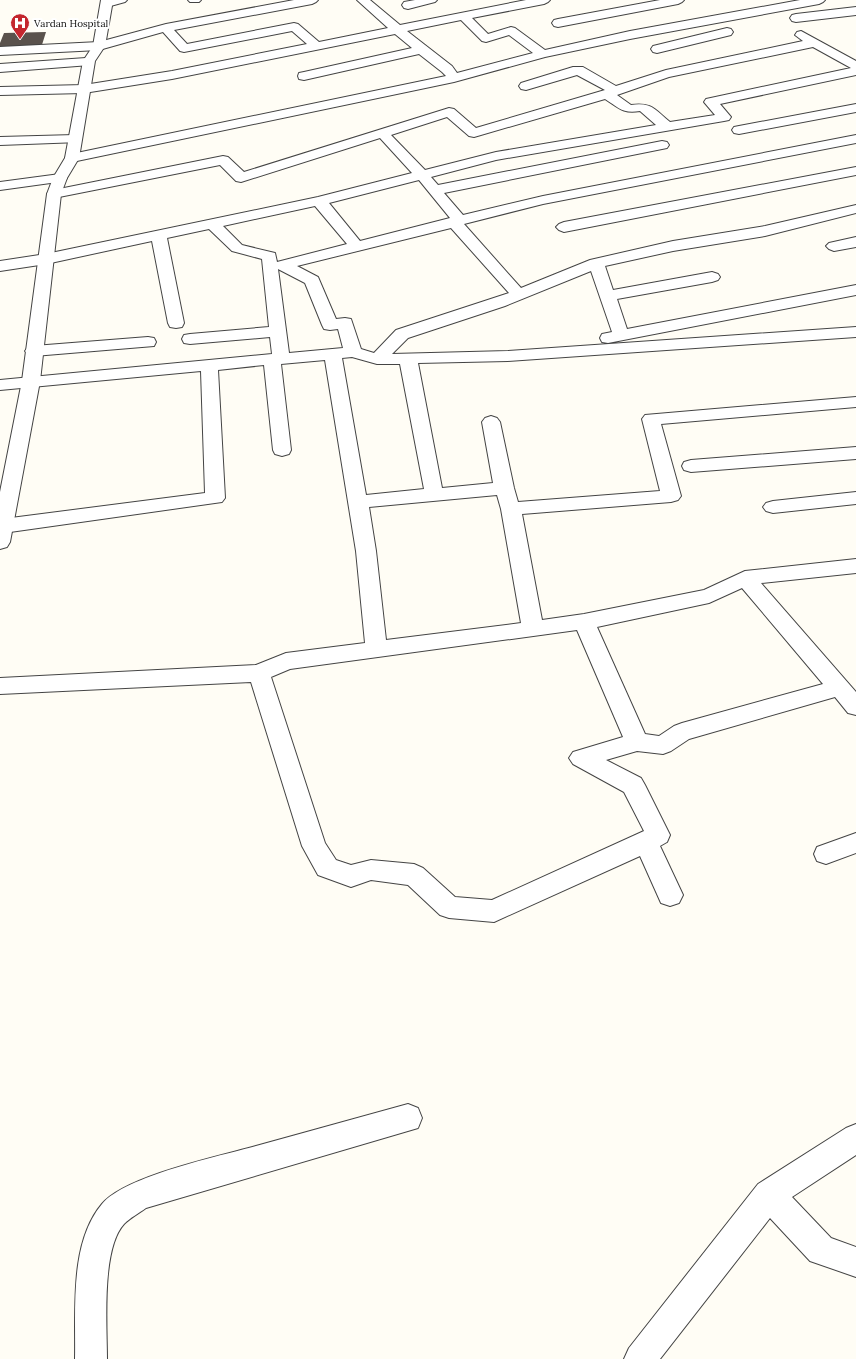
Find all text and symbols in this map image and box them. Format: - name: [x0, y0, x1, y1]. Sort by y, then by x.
- hospital icon: Vardan Hospital: [9, 12, 31, 40]
- place label: Vardan Hospital: [33, 17, 109, 30]

